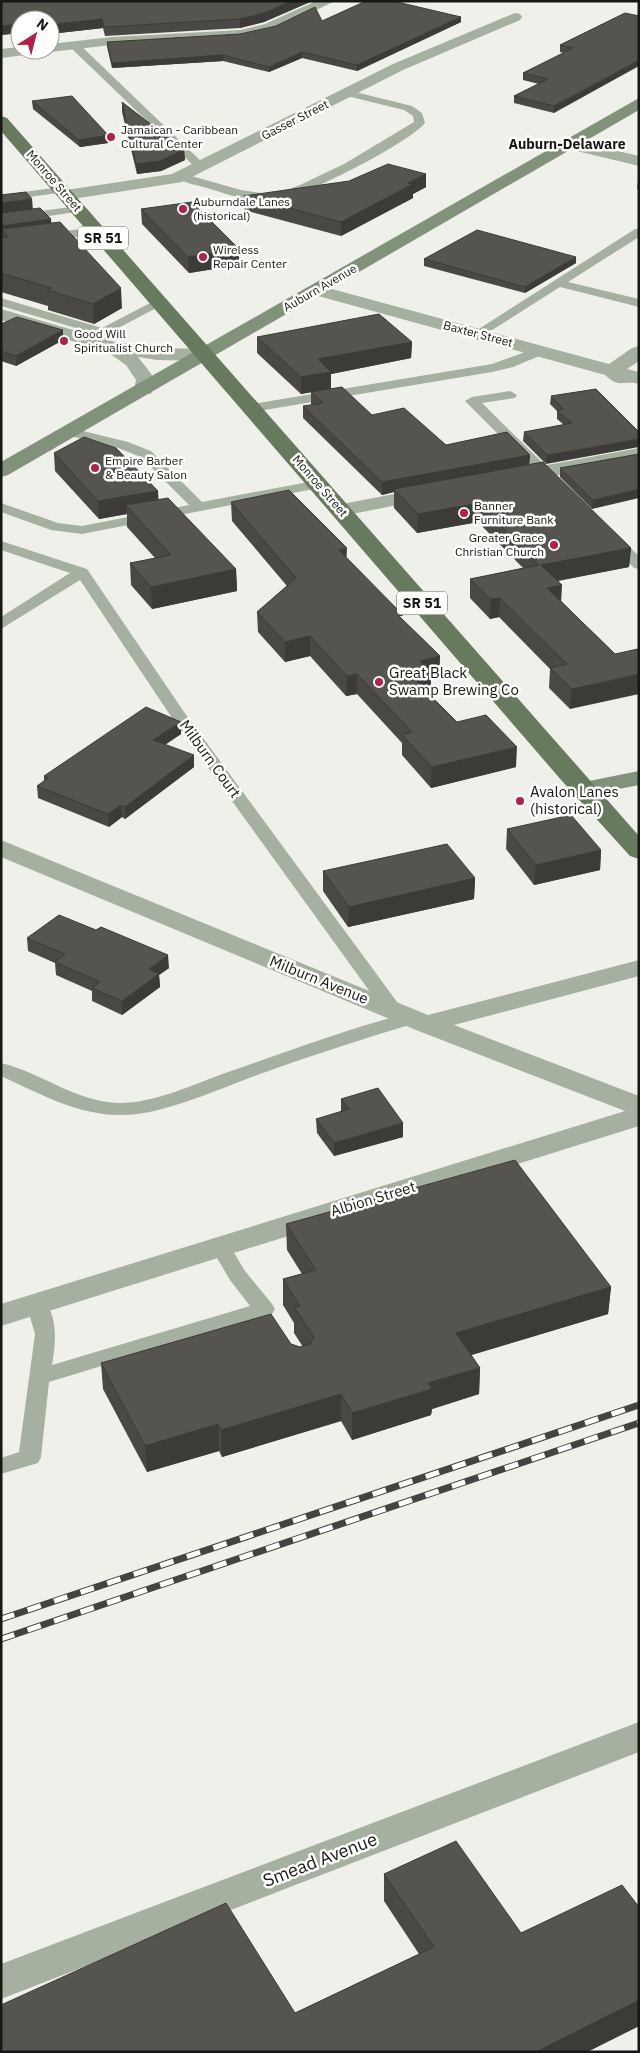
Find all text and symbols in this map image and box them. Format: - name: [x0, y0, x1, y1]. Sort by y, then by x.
- north arrow: [10, 10, 60, 60]
- text: N: [33, 14, 52, 35]
- street label: Gasser Street: [259, 96, 331, 143]
- place label: Jamaican - Caribbean Cultural Center: [121, 122, 238, 151]
- marker: Jamaican - Caribbean Cultural Center: [105, 131, 117, 143]
- district label: Auburn-Delaware: [508, 135, 626, 153]
- street label: Monroe Street: [24, 147, 85, 215]
- place label: Auburndale Lanes (historical): [193, 194, 290, 223]
- marker: Auburndale Lanes (historical): [177, 203, 189, 215]
- road number: SR 51: [78, 227, 128, 250]
- place label: Wireless Repair Center: [213, 242, 287, 271]
- marker: Wireless Repair Center: [197, 251, 209, 263]
- street label: Auburn Avenue: [280, 260, 360, 315]
- street label: Baxter Street: [442, 317, 514, 350]
- place label: Good Will Spiritualist Church: [74, 326, 173, 355]
- marker: Good Will Spiritualist Church: [58, 335, 70, 347]
- street label: Monroe Street: [290, 452, 351, 520]
- place label: Empire Barber & Beauty Salon: [105, 453, 187, 482]
- marker: Empire Barber & Beauty Salon: [89, 462, 101, 474]
- place label: Banner Furniture Bank: [474, 498, 554, 527]
- marker: Banner Furniture Bank: [458, 507, 470, 519]
- place label: Greater Grace Christian Church: [455, 530, 544, 559]
- marker: Greater Grace Christian Church: [548, 539, 560, 551]
- road number: SR 51: [397, 592, 447, 614]
- place label: Great Black Swamp Brewing Co: [389, 663, 519, 699]
- marker: Great Black Swamp Brewing Co: [373, 676, 385, 688]
- street label: Milburn Court: [176, 716, 245, 801]
- place label: Avalon Lanes (historical): [530, 782, 619, 818]
- marker: Avalon Lanes (historical): [514, 795, 526, 807]
- street label: Milburn Avenue: [267, 951, 371, 1008]
- street label: Albion Street: [328, 1177, 418, 1220]
- street label: Smead Avenue: [259, 1827, 380, 1892]

